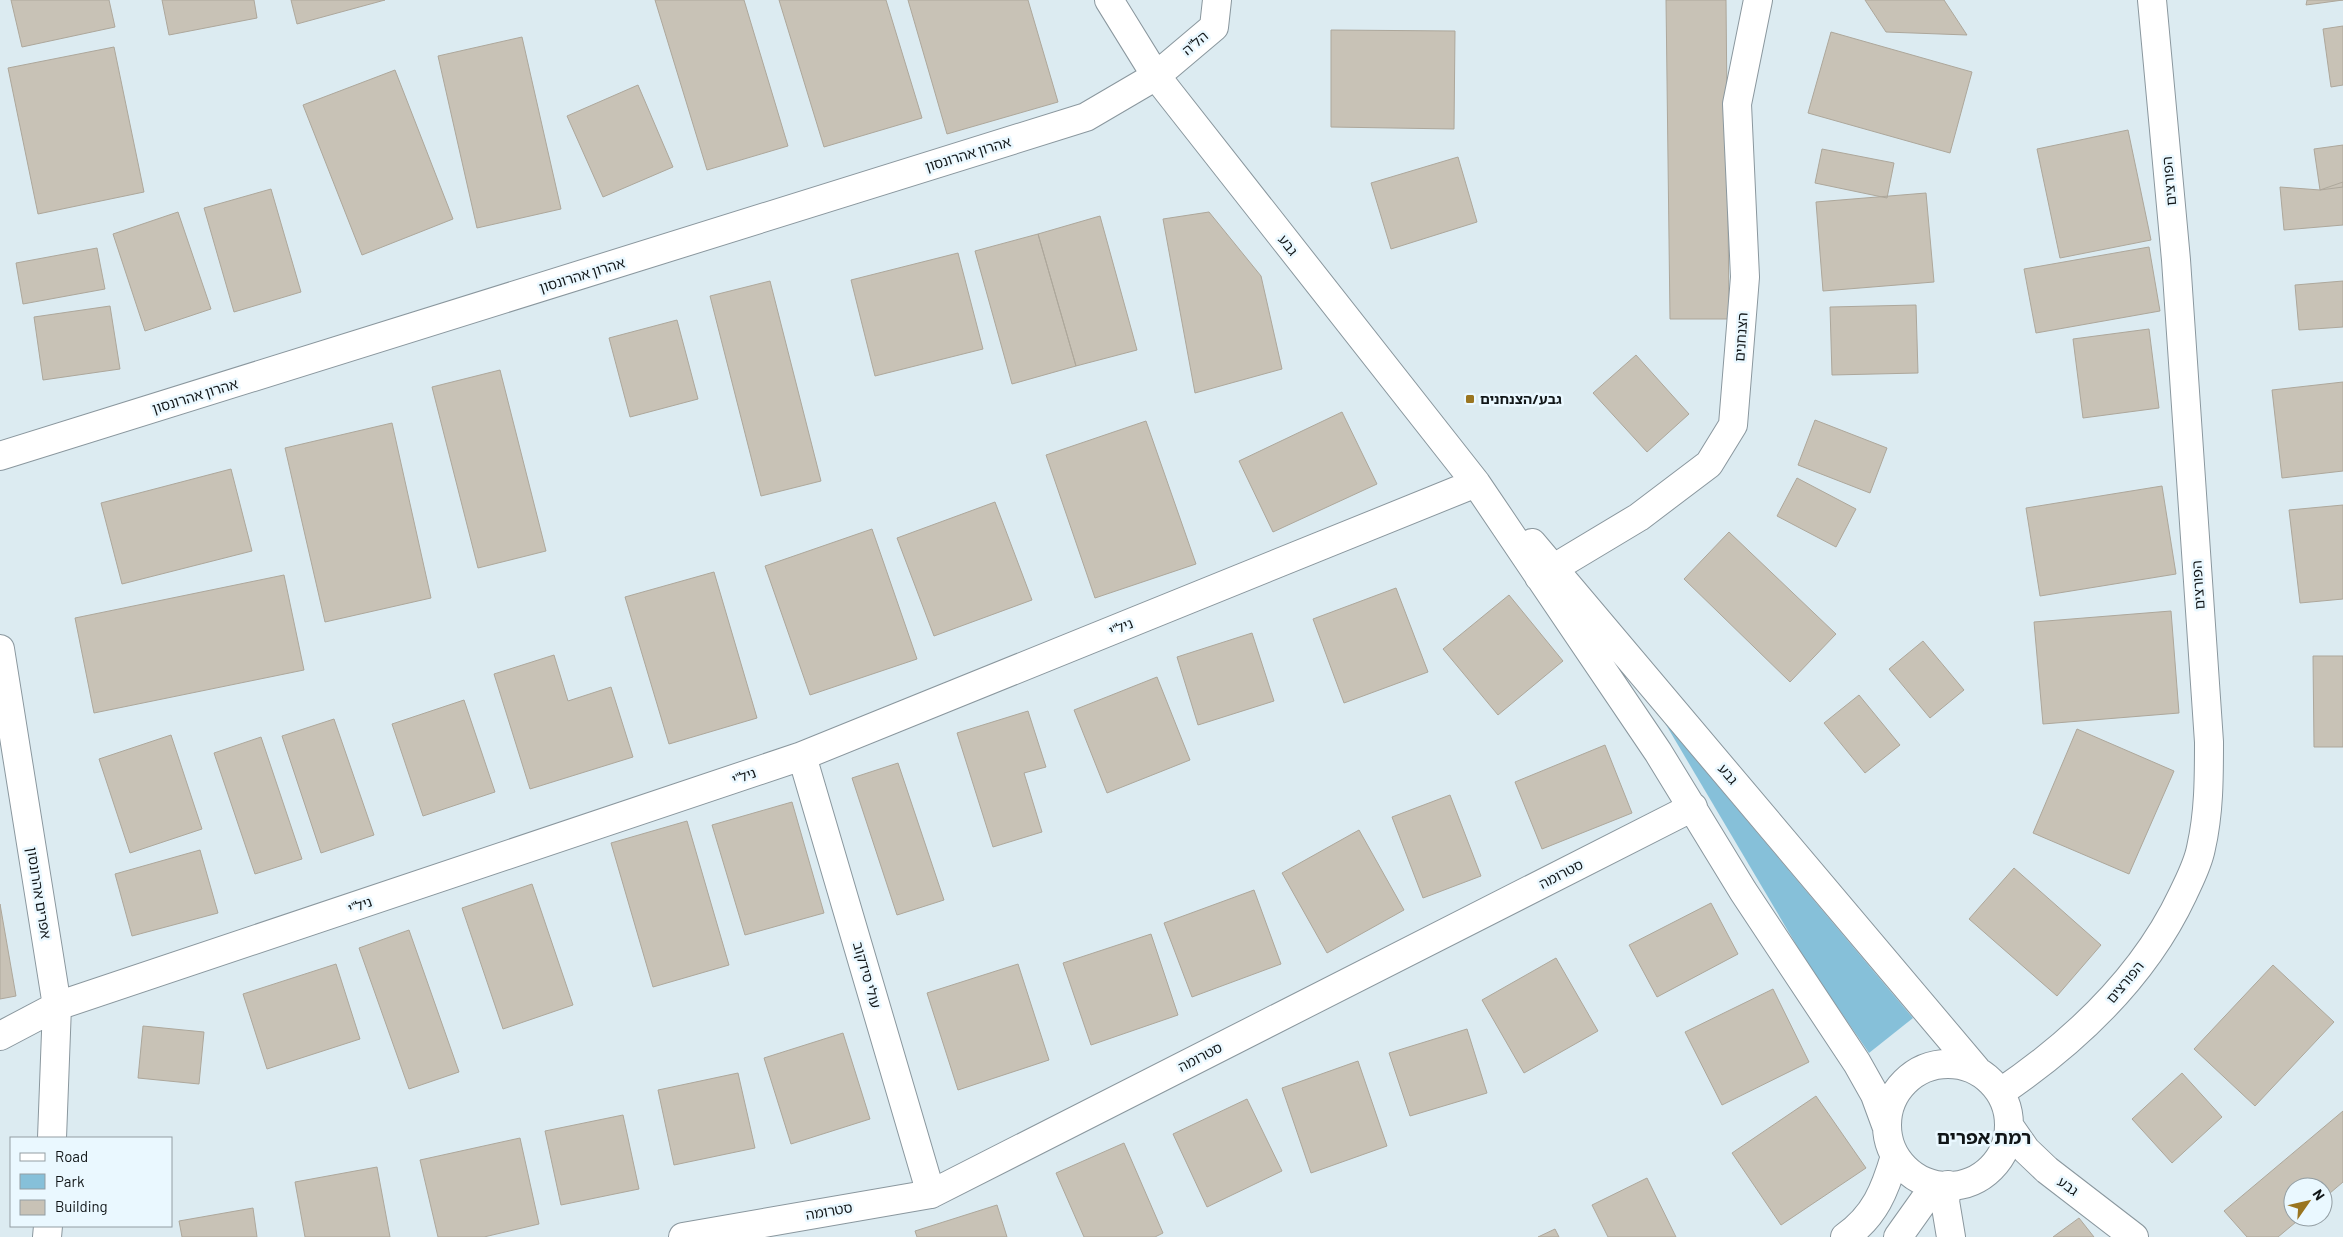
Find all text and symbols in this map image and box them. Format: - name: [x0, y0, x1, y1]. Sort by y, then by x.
- street label: הל"ה: [1178, 27, 1211, 58]
- street label: אהרון אהרונסון: [923, 132, 1013, 175]
- street label: הפורצים: [2158, 156, 2179, 206]
- street label: גבע: [1275, 231, 1302, 258]
- street label: אהרון אהרונסון: [537, 253, 627, 296]
- street label: הצנחנים: [1730, 312, 1751, 362]
- street label: אהרון אהרונסון: [150, 374, 240, 417]
- place label: גבע/הצנחנים: [1480, 390, 1562, 407]
- marker: גבע/הצנחנים: [1464, 393, 1476, 405]
- street label: הפורצים: [2187, 560, 2208, 610]
- street label: ניל"י: [1106, 614, 1135, 639]
- street label: גבע: [1715, 760, 1742, 787]
- street label: ניל"י: [730, 764, 758, 788]
- street label: אפרים אהרונסון: [24, 846, 55, 940]
- street label: סטרומה: [1536, 855, 1586, 892]
- street label: ניל"י: [346, 893, 374, 917]
- street label: עולי סידקוב: [850, 940, 885, 1010]
- street label: הפורצים: [2102, 957, 2147, 1006]
- street label: סטרומה: [1175, 1038, 1225, 1075]
- district label: רמת אפרים: [1937, 1125, 2031, 1148]
- legend: [10, 1137, 172, 1227]
- text: Road: [55, 1147, 88, 1165]
- text: Park: [55, 1172, 85, 1190]
- street label: גבע: [2055, 1172, 2082, 1199]
- north arrow: [2283, 1177, 2333, 1227]
- text: N: [2310, 1186, 2329, 1203]
- text: Building: [55, 1197, 108, 1215]
- street label: סטרומה: [804, 1198, 854, 1223]

